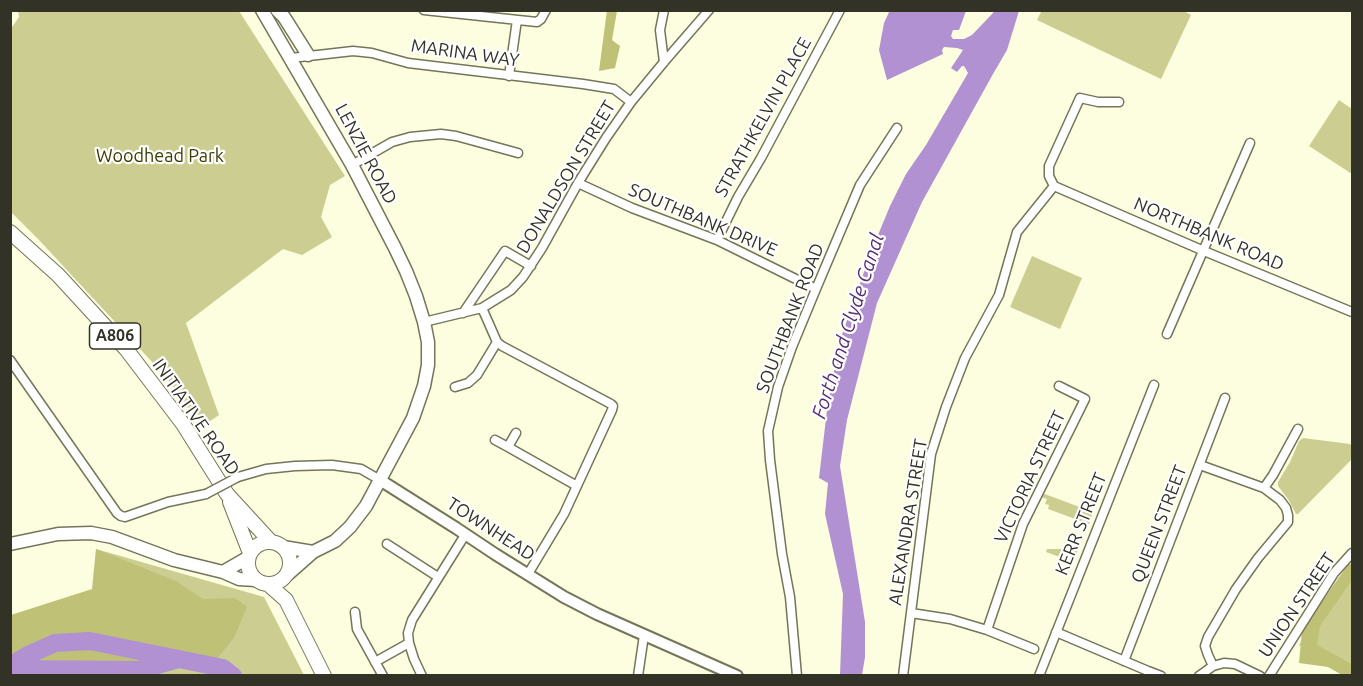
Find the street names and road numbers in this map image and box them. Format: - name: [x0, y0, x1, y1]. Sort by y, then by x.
- street label: STRATHKELVIN PLACE: [710, 33, 816, 201]
- street label: MARINA WAY: [409, 35, 521, 71]
- street label: DONALDSON STREET: [512, 97, 620, 257]
- street label: LENZIE ROAD: [331, 100, 401, 208]
- street label: SOUTHBANK DRIVE: [625, 179, 781, 261]
- street label: NORTHBANK ROAD: [1131, 193, 1287, 275]
- street label: SOUTHBANK ROAD: [751, 240, 829, 396]
- road number: A806: [90, 323, 140, 349]
- street label: INITIATIVE ROAD: [148, 355, 244, 479]
- street label: VICTORIA STREET: [990, 407, 1070, 547]
- street label: ALEXANDRA STREET: [884, 437, 932, 607]
- street label: QUEEN STREET: [1127, 462, 1191, 586]
- street label: KERR STREET: [1051, 470, 1111, 578]
- street label: TOWNHEAD: [443, 493, 539, 565]
- street label: UNION STREET: [1254, 549, 1340, 661]

